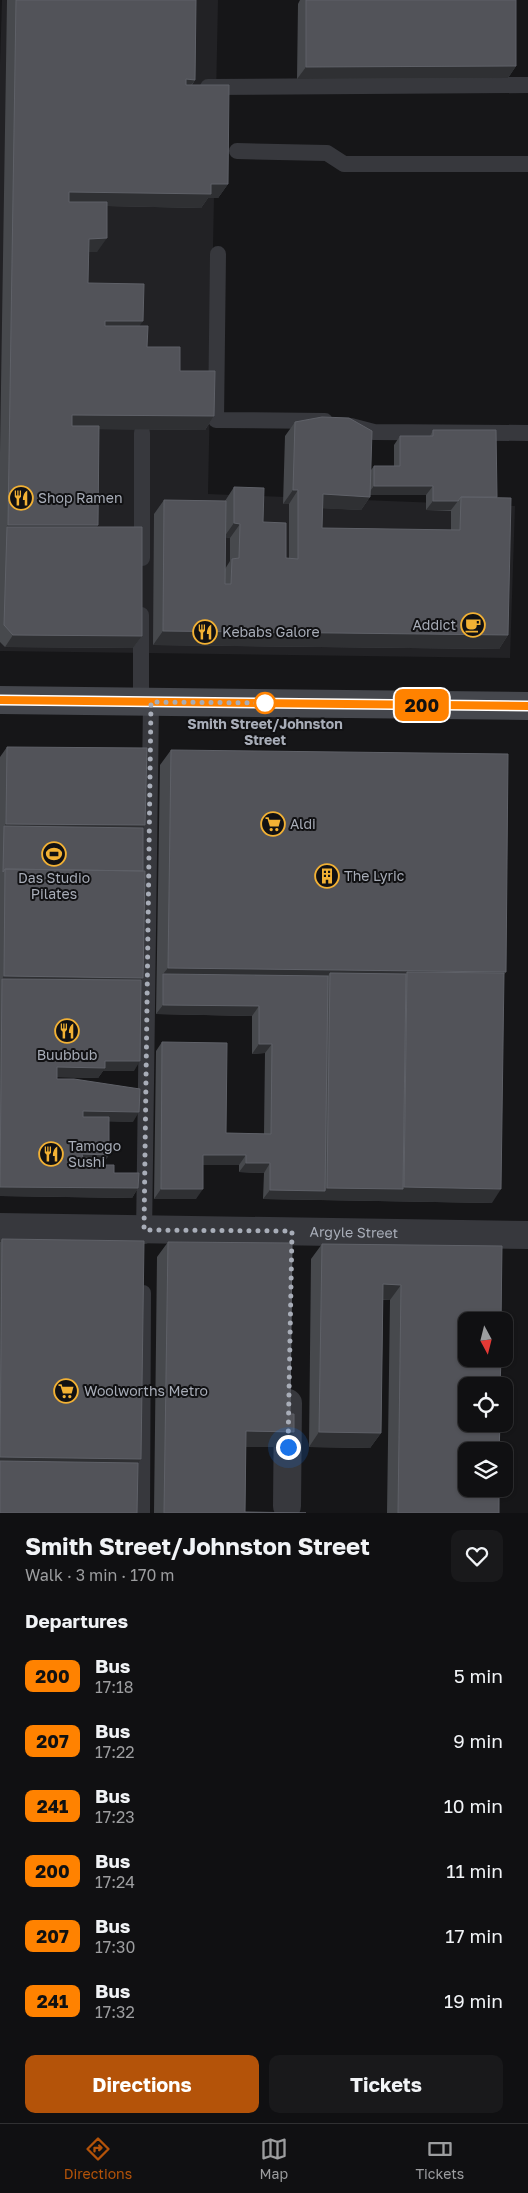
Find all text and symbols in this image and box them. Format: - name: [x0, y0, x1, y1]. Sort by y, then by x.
- restaurant icon: Shop Ramen: [8, 485, 34, 511]
- place label: Shop Ramen: [38, 489, 123, 506]
- cafe icon: Addict: [460, 612, 486, 638]
- place label: Addict: [413, 616, 456, 633]
- restaurant icon: Kebabs Galore: [192, 619, 218, 645]
- place label: Kebabs Galore: [222, 623, 320, 640]
- line badge: 200: [393, 689, 451, 721]
- marker: Smith Street/Johnston Street: [254, 692, 276, 714]
- text: 200: [405, 694, 439, 716]
- place label: Smith Street/Johnston Street: [187, 715, 343, 748]
- supermarket icon: Aldi: [260, 811, 286, 837]
- place label: Aldi: [290, 815, 316, 832]
- sports icon: Das Studio Pilates: [41, 841, 67, 867]
- building icon: The Lyric: [314, 863, 340, 889]
- place label: The Lyric: [344, 867, 405, 884]
- place label: Das Studio Pilates: [18, 869, 90, 902]
- restaurant icon: Buubbub: [54, 1018, 80, 1044]
- place label: Buubbub: [37, 1046, 97, 1063]
- place label: Tamogo Sushi: [68, 1137, 121, 1170]
- restaurant icon: Tamogo Sushi: [38, 1141, 64, 1167]
- street label: Argyle Street: [310, 1223, 398, 1241]
- north arrow: [458, 1312, 512, 1368]
- map controls: [458, 1312, 513, 1497]
- button: locate: [458, 1377, 513, 1432]
- supermarket icon: Woolworths Metro: [53, 1378, 79, 1404]
- place label: Woolworths Metro: [84, 1382, 208, 1399]
- your location: [276, 1435, 301, 1460]
- button: layers: [458, 1442, 513, 1497]
- button: heart: [451, 1530, 503, 1582]
- text: Smith Street/Johnston Street: [25, 1531, 370, 1560]
- text: Walk · 3 min · 170 m: [25, 1565, 175, 1585]
- text: Departures: [25, 1609, 128, 1632]
- text: Bus: [95, 1654, 130, 1677]
- text: 5 min: [454, 1664, 503, 1687]
- text: 200: [35, 1665, 70, 1687]
- text: 17:18: [95, 1677, 134, 1697]
- text: Bus: [95, 1719, 130, 1742]
- text: 9 min: [453, 1729, 503, 1752]
- text: 207: [36, 1730, 69, 1752]
- text: 17:22: [95, 1742, 135, 1762]
- text: Bus: [95, 1784, 130, 1807]
- text: 10 min: [444, 1794, 503, 1817]
- text: 241: [37, 1795, 68, 1817]
- text: 17:23: [95, 1807, 135, 1827]
- text: Bus: [95, 1849, 130, 1872]
- text: 11 min: [446, 1859, 503, 1882]
- text: 200: [35, 1860, 70, 1882]
- text: 17:24: [95, 1872, 135, 1892]
- text: Bus: [95, 1914, 130, 1937]
- text: 17 min: [445, 1924, 503, 1947]
- text: 207: [36, 1925, 69, 1947]
- text: 17:30: [95, 1937, 135, 1957]
- text: Bus: [95, 1979, 130, 2002]
- text: 19 min: [444, 1989, 503, 2012]
- text: 241: [37, 1990, 68, 2012]
- text: 17:32: [95, 2002, 135, 2022]
- button: Directions: [25, 2055, 259, 2113]
- button: Tickets: [269, 2055, 503, 2113]
- tab: Directions: [64, 2135, 132, 2182]
- tab: Map: [259, 2135, 288, 2182]
- tab: Tickets: [415, 2135, 464, 2182]

